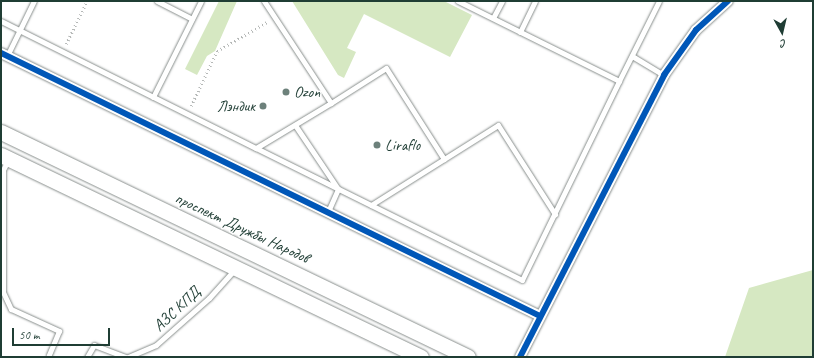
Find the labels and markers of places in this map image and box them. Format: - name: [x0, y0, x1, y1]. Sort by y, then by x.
- place label: Ozon: [294, 82, 320, 102]
- marker: Ozon: [281, 87, 291, 97]
- place label: Лэндик: [217, 96, 255, 116]
- marker: Лэндик: [258, 101, 268, 111]
- place label: Liraflo: [385, 135, 420, 155]
- marker: Liraflo: [372, 140, 382, 150]

